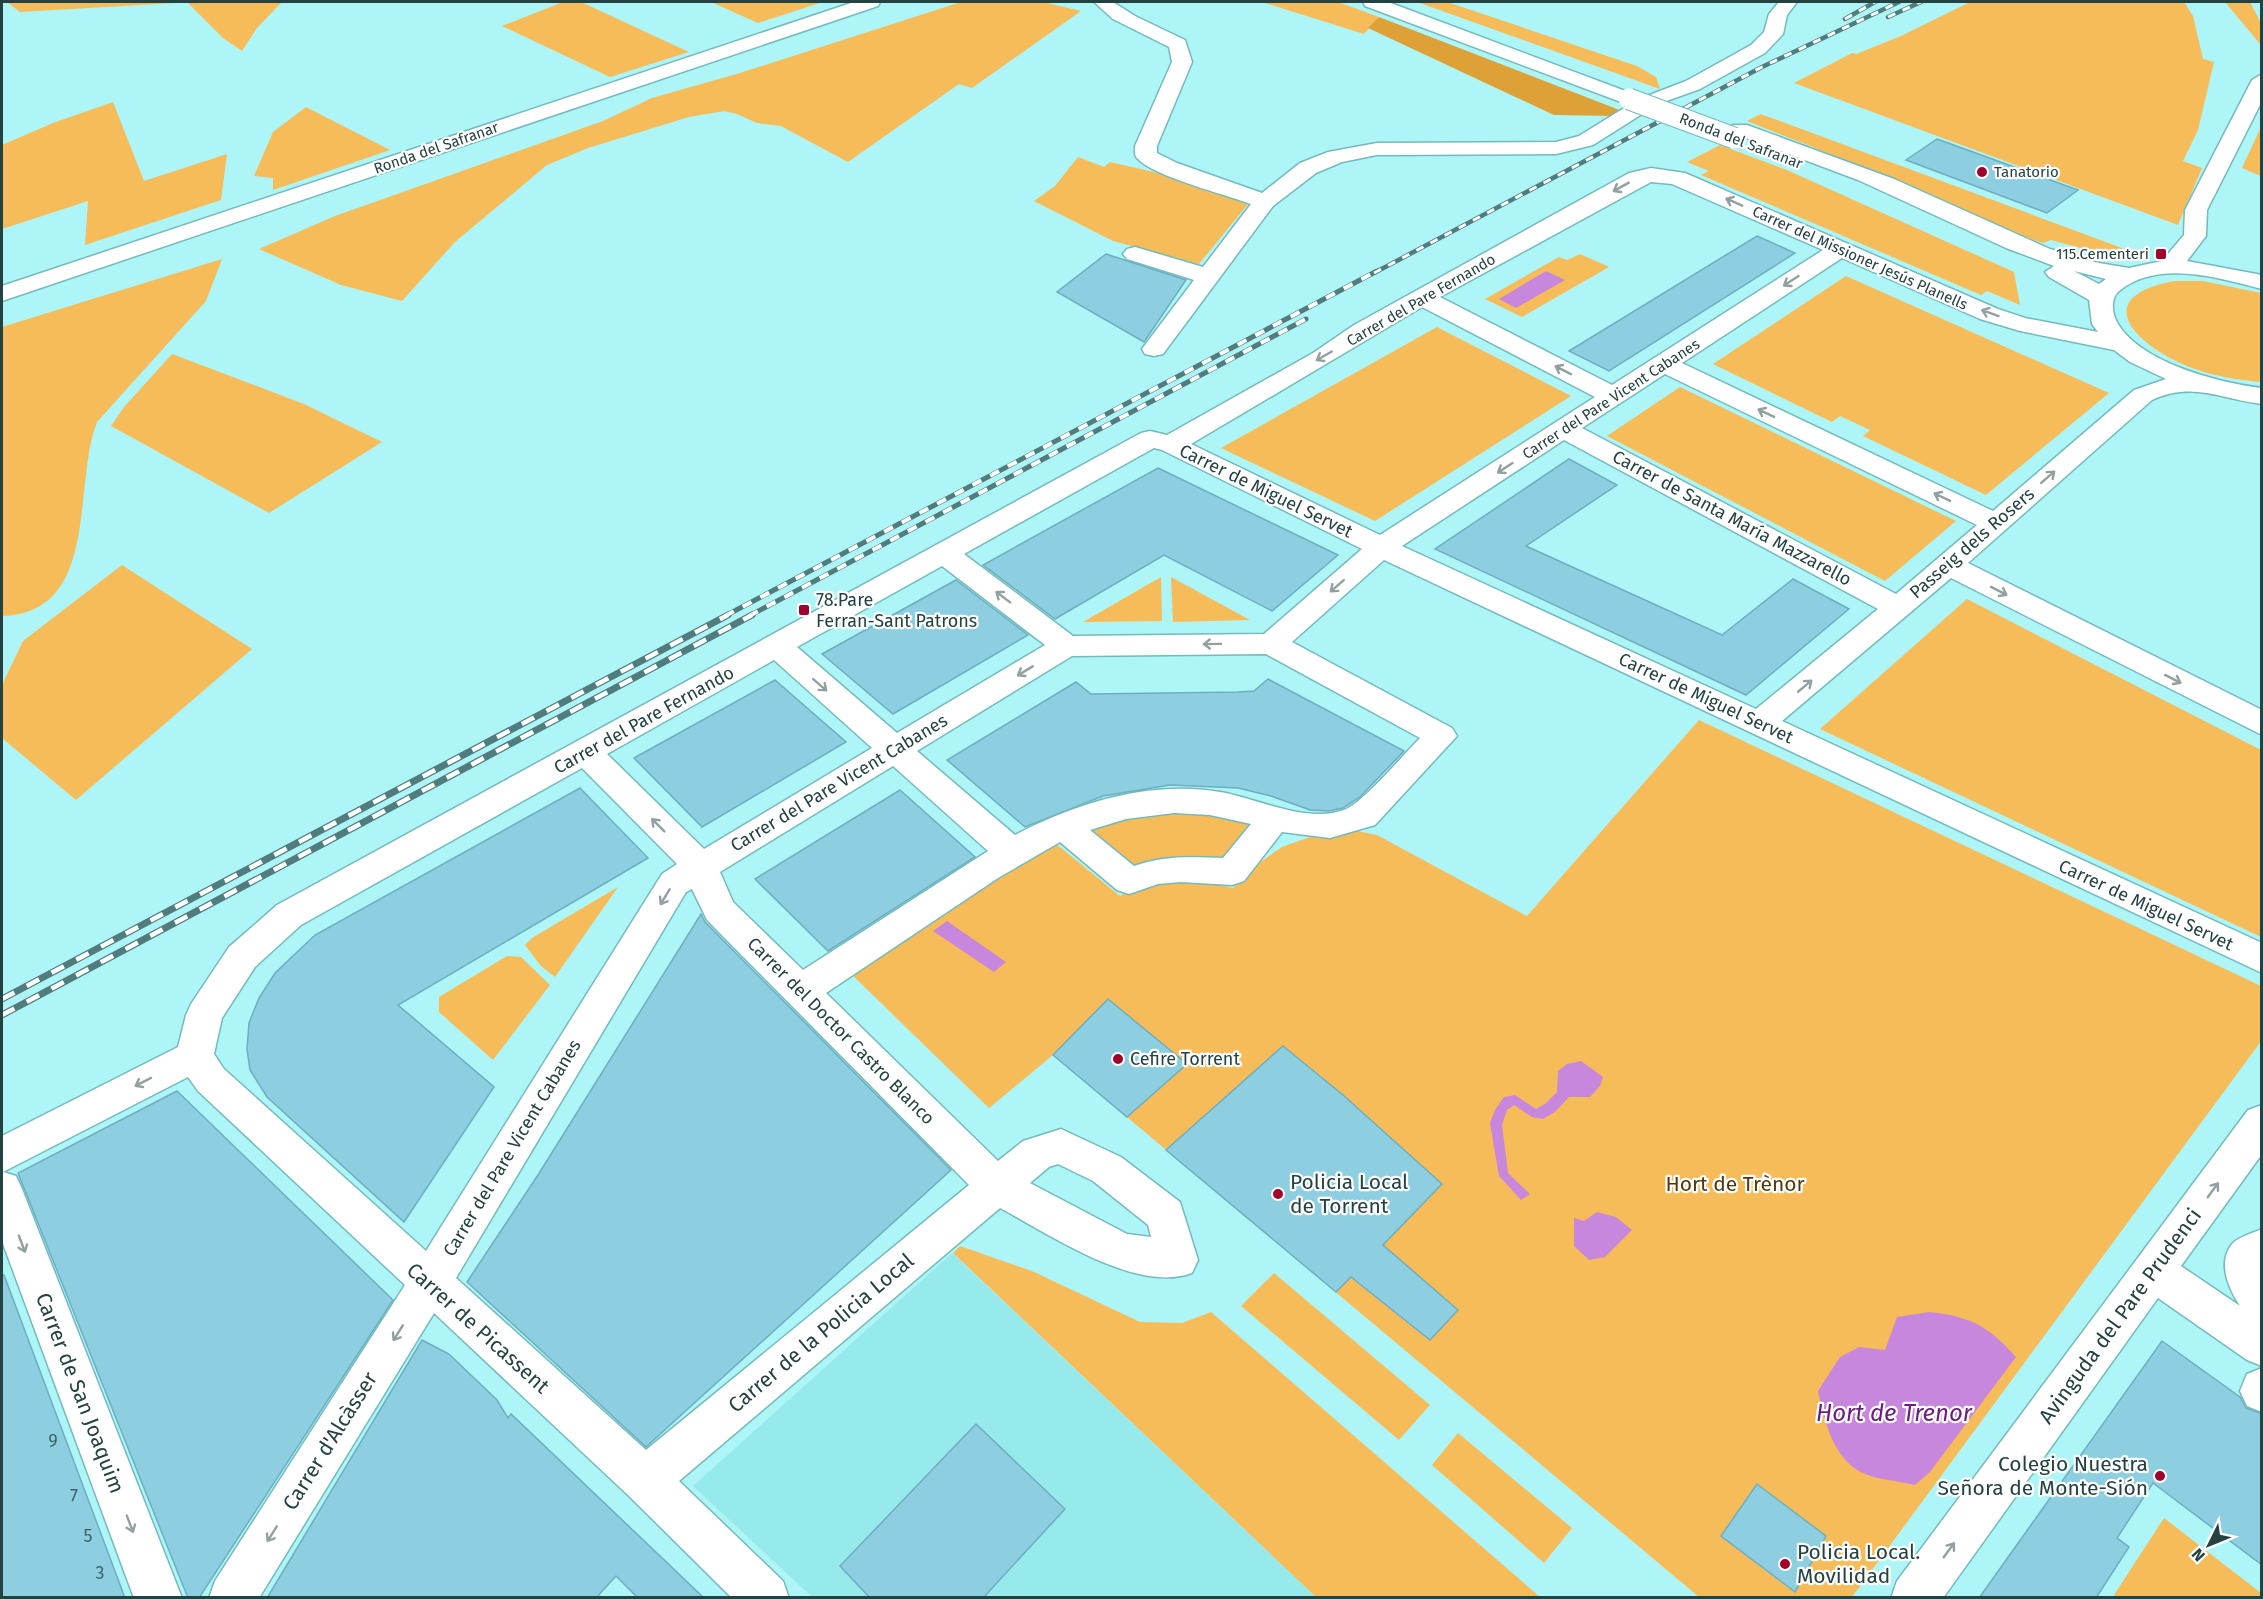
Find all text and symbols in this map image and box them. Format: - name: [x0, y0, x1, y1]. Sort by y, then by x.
- street label: Ronda del Safranar: [1677, 109, 1805, 173]
- street label: Ronda del Safranar: [371, 118, 501, 178]
- place label: Tanatorio: [1994, 163, 2059, 181]
- marker: Tanatorio: [1975, 165, 1989, 179]
- one-way arrow: [1613, 181, 1630, 193]
- one-way arrow: [1725, 196, 1743, 208]
- street label: Carrer del Missioner Jesús Planells: [1750, 202, 1970, 314]
- place label: 115.Cementeri: [2056, 245, 2149, 263]
- marker: 115.Cementeri: [2154, 247, 2168, 261]
- street label: Carrer del Pare Fernando: [1343, 250, 1499, 350]
- one-way arrow: [1783, 275, 1800, 287]
- one-way arrow: [1981, 307, 1999, 318]
- street label: Carrer del Pare Vicent Cabanes: [1519, 335, 1703, 463]
- one-way arrow: [1316, 351, 1333, 363]
- one-way arrow: [1554, 364, 1572, 375]
- one-way arrow: [1757, 406, 1775, 418]
- street label: Carrer de Miguel Servet: [1176, 439, 1357, 543]
- street label: Carrer de Santa María Mazzarello: [1609, 445, 1855, 591]
- one-way arrow: [1497, 463, 1514, 475]
- one-way arrow: [2040, 470, 2056, 483]
- street label: Passeig dels Rosers: [1905, 483, 2039, 603]
- one-way arrow: [1933, 491, 1951, 502]
- one-way arrow: [1330, 579, 1345, 593]
- one-way arrow: [1990, 585, 2008, 597]
- place label: 78.Pare Ferran-Sant Patrons: [816, 589, 977, 632]
- one-way arrow: [995, 591, 1011, 604]
- marker: 78.Pare Ferran-Sant Patrons: [797, 603, 811, 617]
- one-way arrow: [1203, 638, 1223, 650]
- street label: Carrer de Miguel Servet: [1615, 648, 1797, 748]
- street label: Carrer del Pare Fernando: [550, 661, 738, 779]
- one-way arrow: [1016, 664, 1033, 677]
- one-way arrow: [2164, 674, 2182, 685]
- one-way arrow: [812, 678, 827, 692]
- one-way arrow: [1797, 679, 1812, 693]
- street label: Carrer del Pare Vicent Cabanes: [727, 709, 951, 857]
- one-way arrow: [651, 818, 666, 832]
- street label: Carrer de Miguel Servet: [2055, 855, 2237, 955]
- one-way arrow: [659, 888, 671, 905]
- street label: Carrer del Doctor Castro Blanco: [743, 933, 939, 1129]
- street label: Carrer del Pare Vicent Cabanes: [438, 1036, 586, 1260]
- place label: Cefire Torrent: [1130, 1048, 1240, 1070]
- marker: Cefire Torrent: [1111, 1052, 1125, 1066]
- one-way arrow: [134, 1077, 152, 1089]
- place label: Policia Local de Torrent: [1290, 1169, 1408, 1219]
- park label: Hort de Trènor: [1665, 1171, 1805, 1197]
- one-way arrow: [2206, 1182, 2219, 1198]
- marker: Policia Local de Torrent: [1271, 1187, 1285, 1201]
- street label: Avinguda del Pare Prudenci: [2033, 1203, 2207, 1429]
- one-way arrow: [18, 1234, 29, 1253]
- street label: Carrer de la Policia Local: [723, 1248, 919, 1418]
- street label: Carrer de Picassent: [401, 1257, 555, 1399]
- street label: Carrer de San Joaquim: [30, 1289, 130, 1497]
- one-way arrow: [391, 1324, 403, 1341]
- street label: Carrer d'Alcàsser: [277, 1367, 383, 1515]
- water label: Hort de Trenor: [1816, 1399, 1973, 1427]
- house number: 9: [48, 1430, 58, 1452]
- place label: Colegio Nuestra Señora de Monte-Sión: [1937, 1451, 2148, 1501]
- marker: Colegio Nuestra Señora de Monte-Sión: [2153, 1469, 2167, 1483]
- house number: 7: [70, 1485, 78, 1507]
- one-way arrow: [125, 1514, 136, 1533]
- north arrow: [2179, 1515, 2239, 1575]
- house number: 5: [83, 1525, 93, 1547]
- one-way arrow: [265, 1525, 277, 1542]
- place label: Policia Local. Movilidad: [1797, 1539, 1920, 1589]
- one-way arrow: [1942, 1543, 1955, 1559]
- text: N: [2188, 1545, 2209, 1565]
- marker: Policia Local. Movilidad: [1778, 1557, 1792, 1571]
- house number: 3: [96, 1562, 104, 1584]

